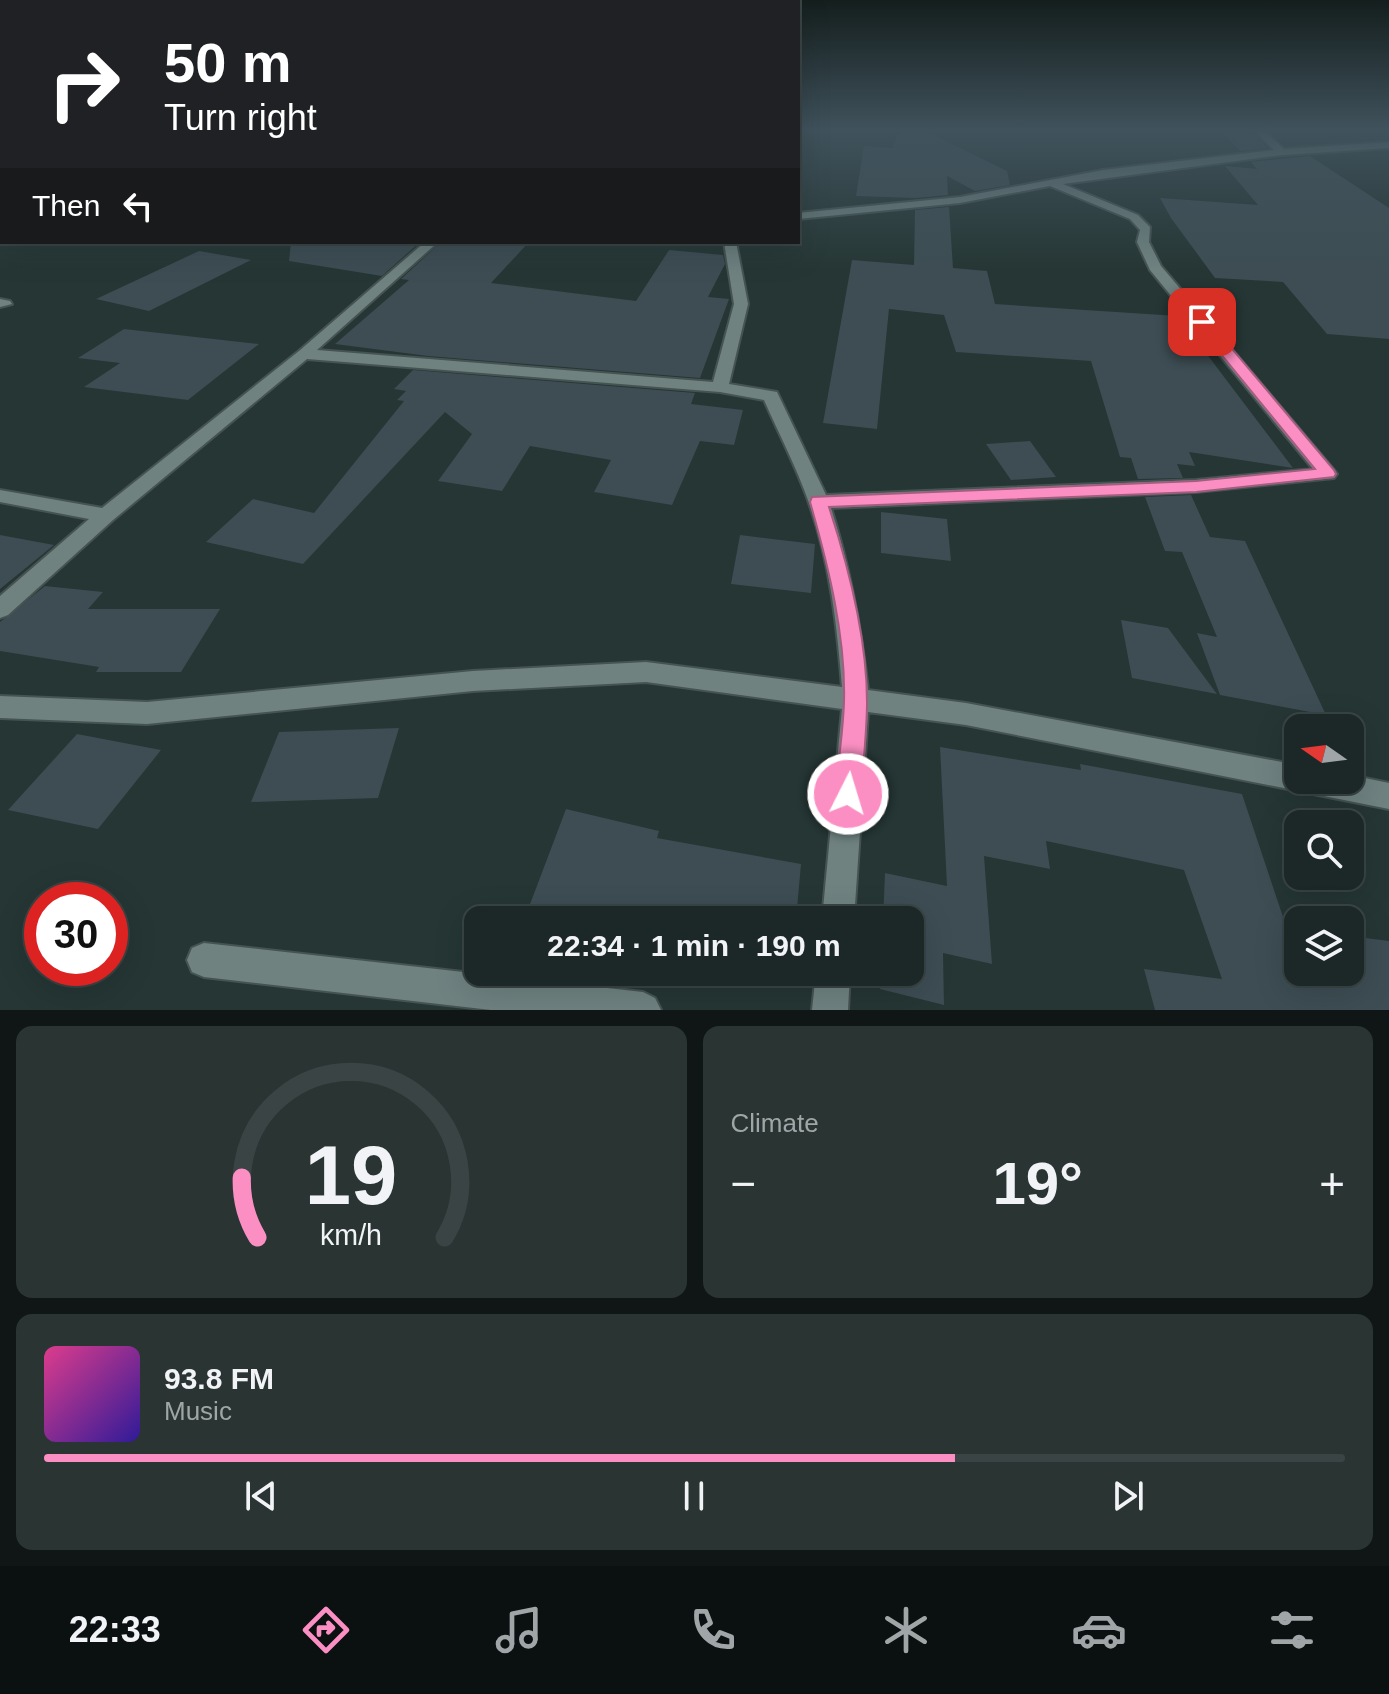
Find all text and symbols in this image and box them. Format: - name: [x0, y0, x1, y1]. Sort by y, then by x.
- text: 50 m: [164, 31, 292, 94]
- icon: right: [32, 32, 136, 136]
- text: Turn right: [164, 97, 317, 138]
- icon: left: [116, 184, 160, 228]
- text: Then: [32, 189, 100, 222]
- pin: [1168, 288, 1236, 356]
- icon: arrive: [1180, 300, 1224, 344]
- north arrow: [1284, 714, 1364, 794]
- map controls: [1284, 714, 1364, 986]
- position arrow: [806, 752, 890, 836]
- button: search: [1284, 810, 1364, 890]
- speed limit sign: 30: [24, 882, 128, 986]
- button: layers: [1284, 906, 1364, 986]
- text: 22:34 · 1 min · 190 m: [547, 929, 841, 962]
- text: Climate: [731, 1108, 819, 1138]
- text: 19: [305, 1129, 398, 1222]
- text: 19°: [992, 1150, 1083, 1217]
- text: −: [731, 1159, 756, 1208]
- text: +: [1319, 1159, 1345, 1208]
- text: km/h: [320, 1219, 382, 1251]
- text: 93.8 FM: [164, 1362, 274, 1395]
- text: Music: [164, 1396, 232, 1426]
- icon: previous: [239, 1474, 283, 1518]
- icon: pause: [672, 1474, 716, 1518]
- icon: next: [1106, 1474, 1150, 1518]
- icon: directions: [298, 1602, 354, 1658]
- icon: music: [491, 1602, 547, 1658]
- icon: phone: [685, 1602, 741, 1658]
- icon: climate: [878, 1602, 934, 1658]
- icon: car: [1071, 1602, 1127, 1658]
- icon: filters: [1264, 1602, 1320, 1658]
- text: 22:33: [69, 1609, 161, 1650]

